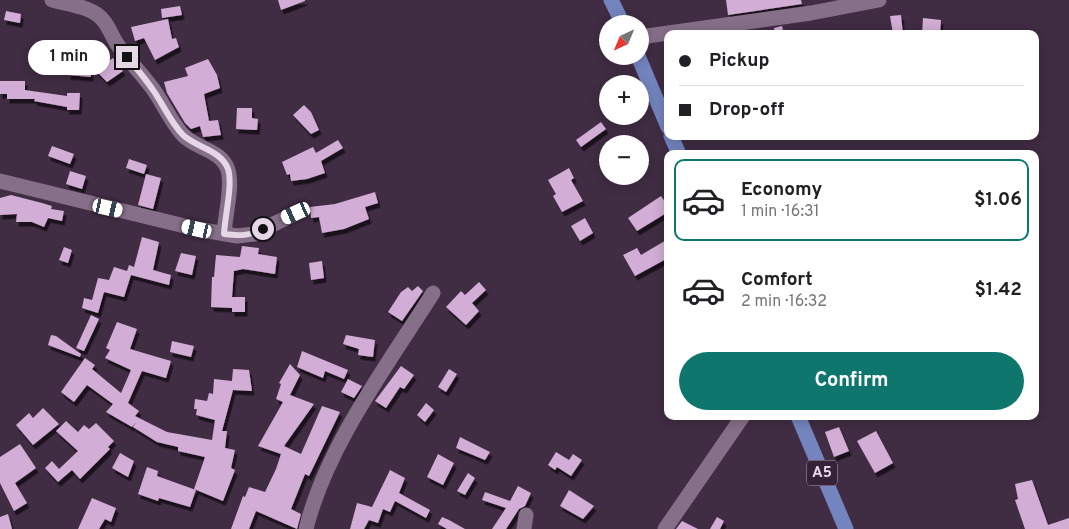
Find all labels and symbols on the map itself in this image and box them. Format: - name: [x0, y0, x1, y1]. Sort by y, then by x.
- north arrow: [599, 15, 649, 65]
- callout: 1 min: [27, 40, 110, 74]
- route end: [116, 46, 138, 68]
- car: [91, 197, 124, 219]
- car: [279, 200, 312, 226]
- car: [180, 218, 213, 240]
- route start: [252, 218, 274, 240]
- road number: A5: [807, 460, 837, 486]

